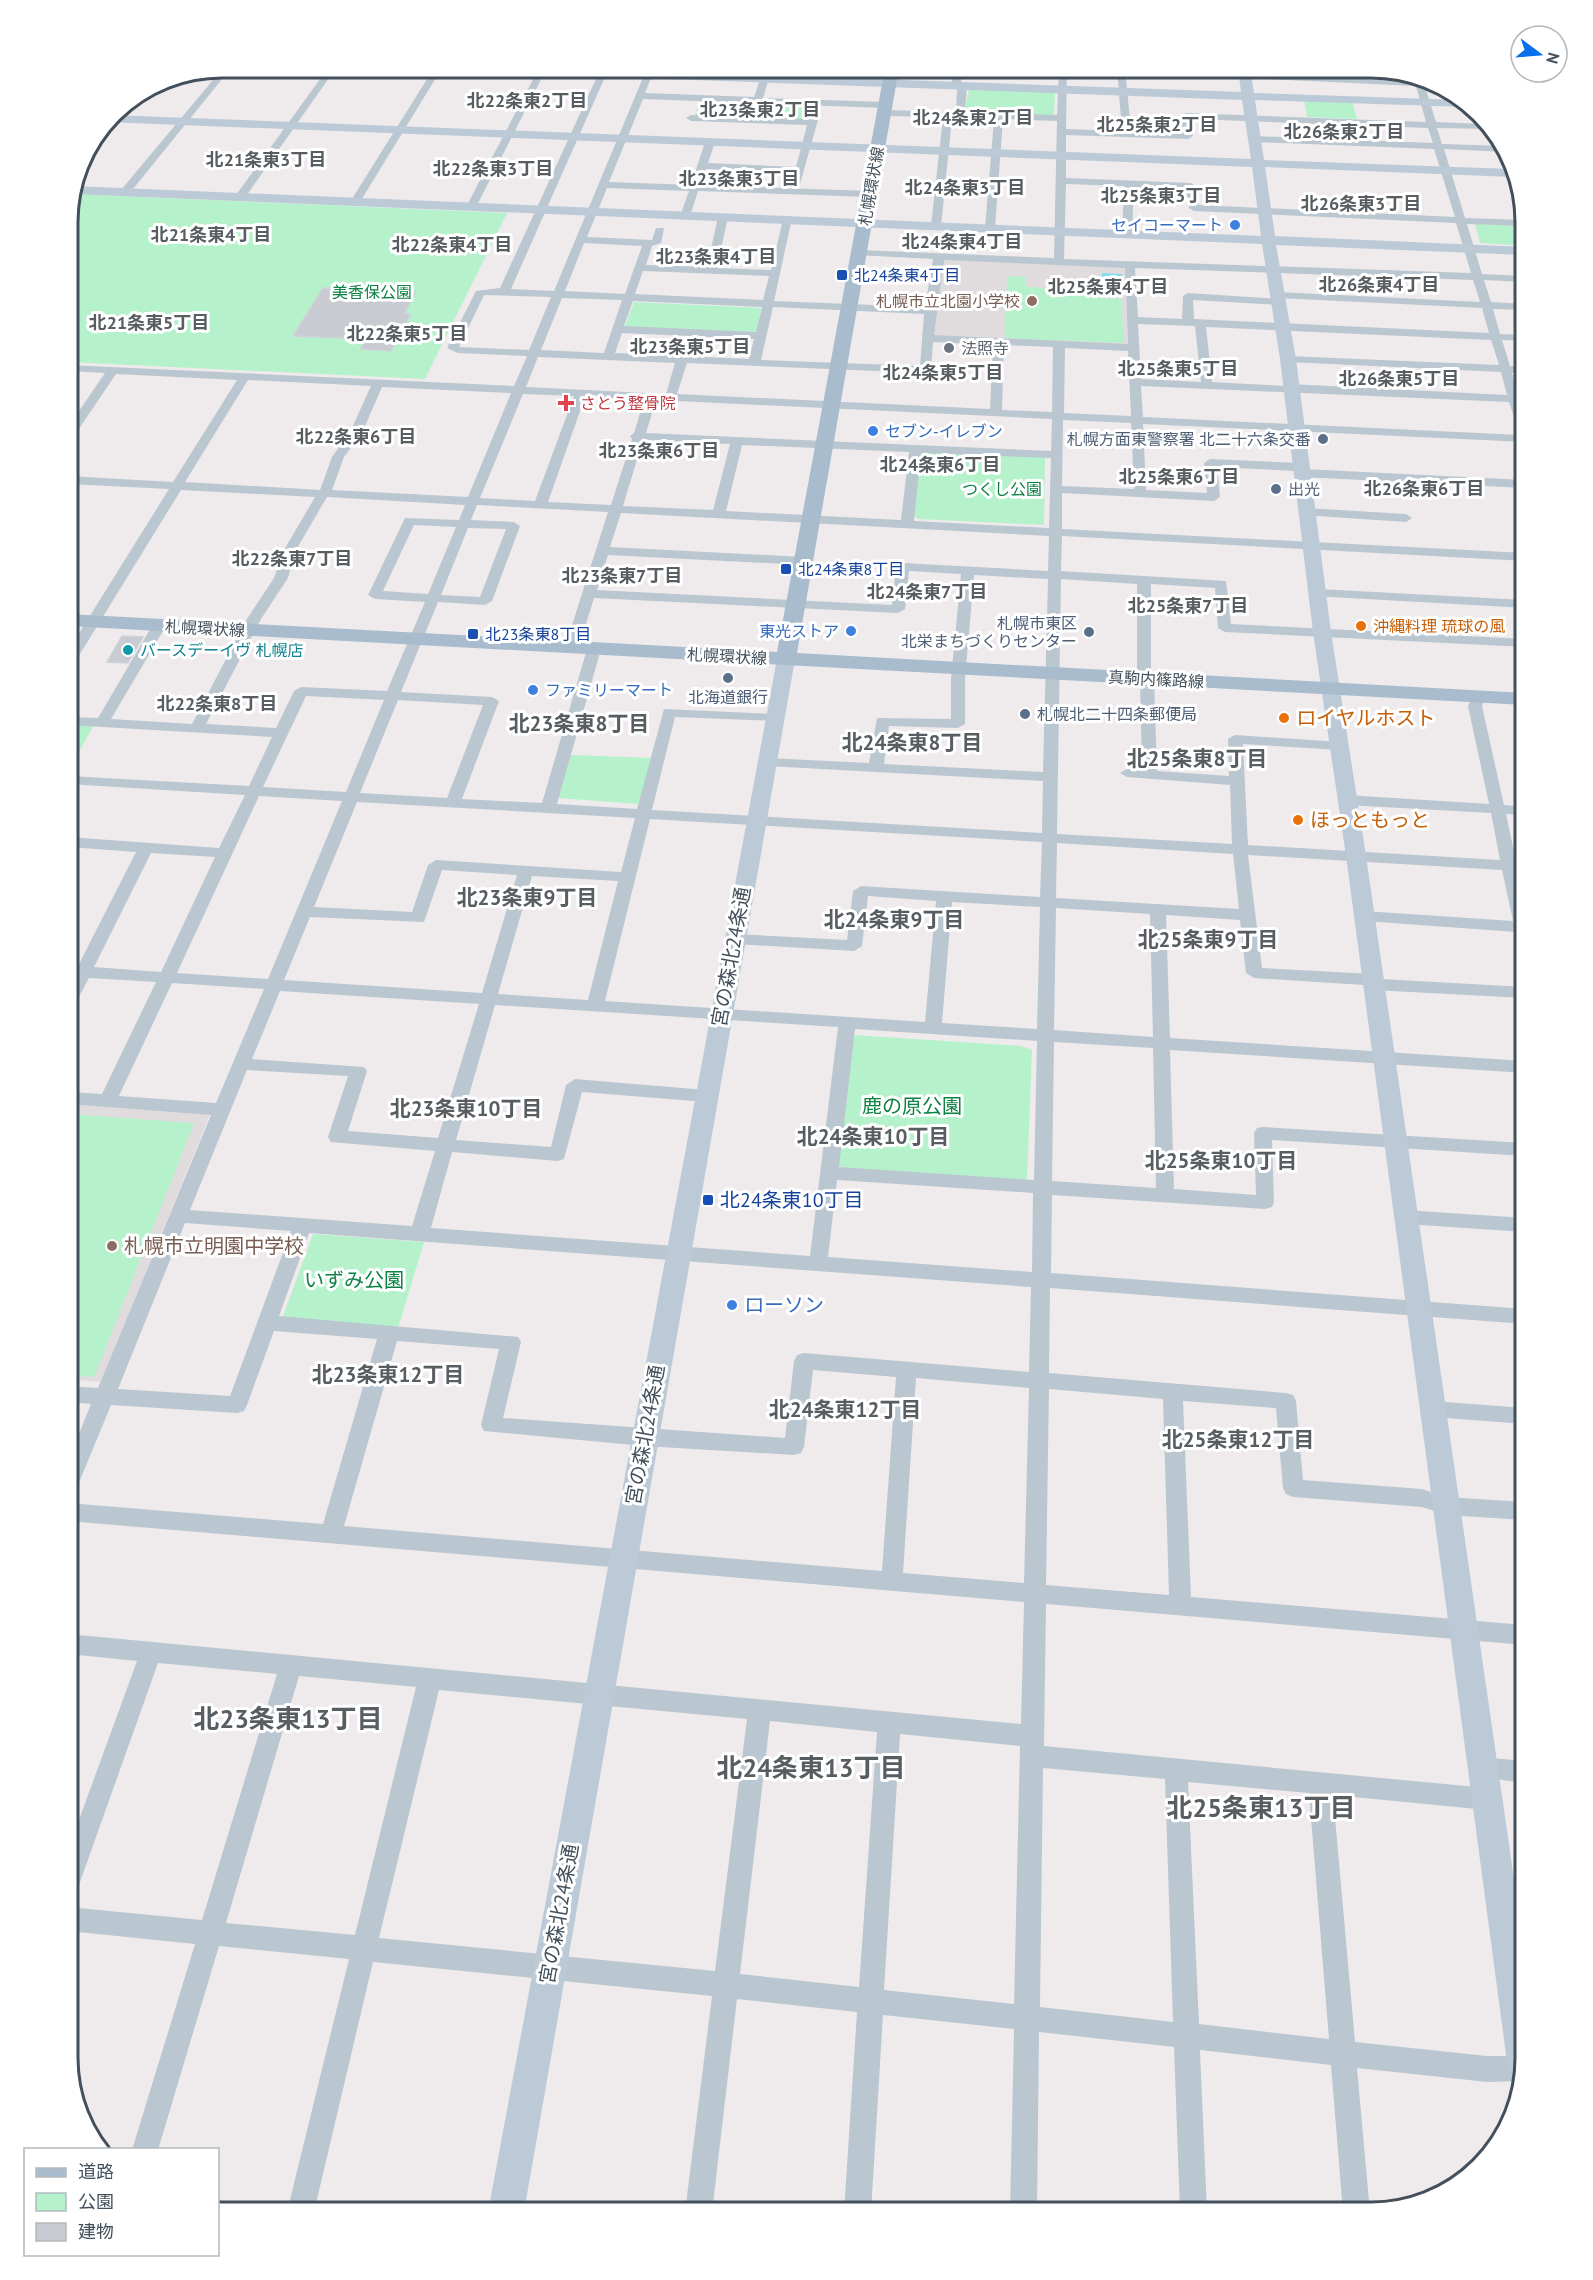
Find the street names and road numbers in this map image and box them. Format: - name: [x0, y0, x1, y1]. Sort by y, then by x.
- street label: 札幌環状線: [854, 145, 888, 227]
- street label: 札幌環状線: [165, 616, 245, 640]
- street label: 札幌環状線: [687, 644, 767, 668]
- street label: 真駒内篠路線: [1108, 667, 1204, 691]
- street label: 宮の森北24条通: [706, 885, 756, 1029]
- street label: 宮の森北24条通: [620, 1363, 670, 1507]
- street label: 宮の森北24条通: [534, 1842, 584, 1986]

